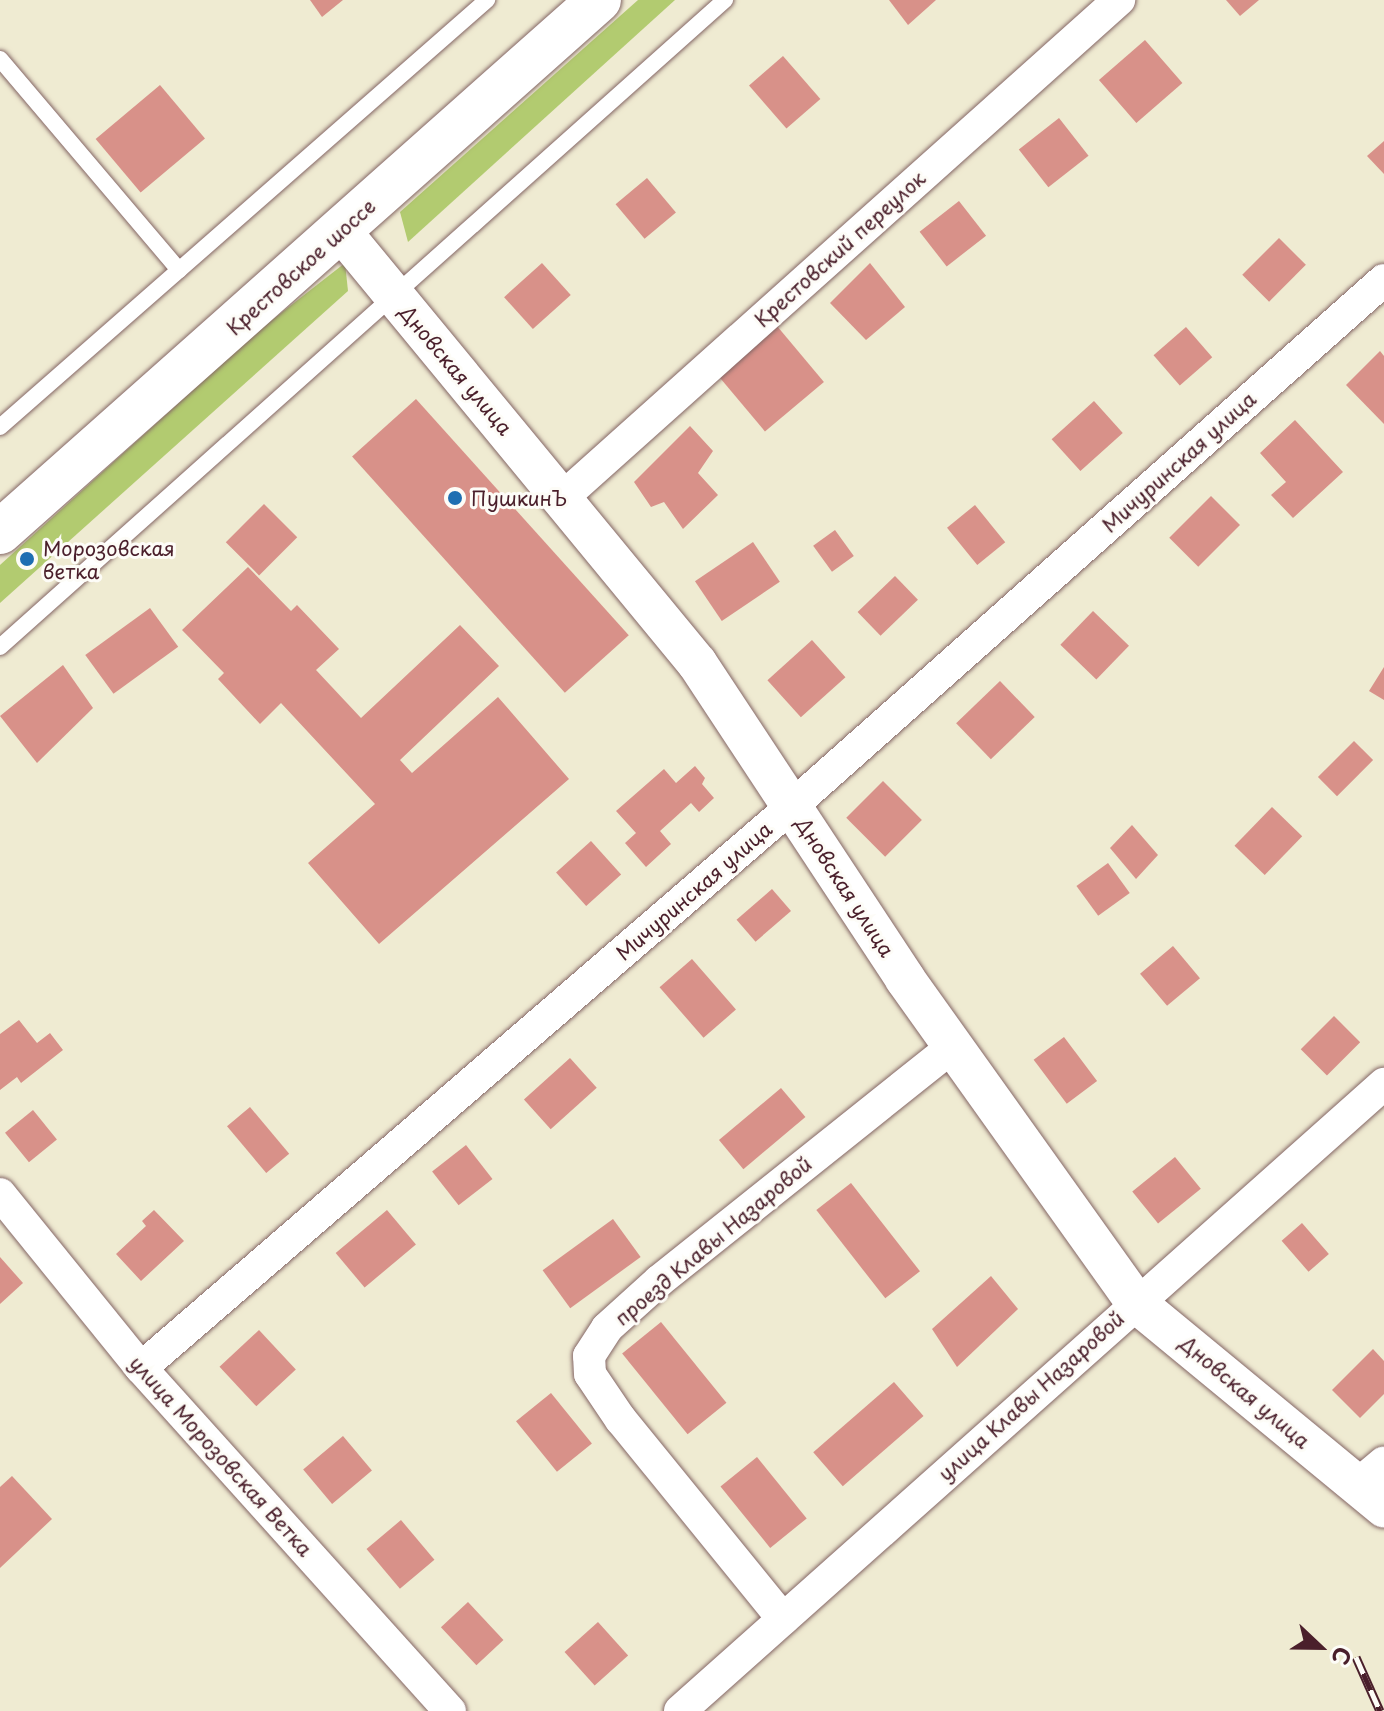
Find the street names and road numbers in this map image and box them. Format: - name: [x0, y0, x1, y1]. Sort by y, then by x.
- street label: Крестовский переулок: [750, 166, 930, 332]
- street label: Крестовское шоссе: [222, 194, 380, 340]
- street label: Дновская улица: [394, 300, 518, 440]
- street label: Мичуринская улица: [1097, 386, 1261, 538]
- street label: Дновская улица: [791, 812, 899, 962]
- street label: Мичуринская улица: [611, 816, 777, 966]
- street label: проезд Клавы Назаровой: [610, 1152, 816, 1330]
- street label: улица Клавы Назаровой: [933, 1306, 1129, 1486]
- street label: Дновская улица: [1175, 1330, 1315, 1454]
- street label: улица Морозовская Ветка: [124, 1350, 318, 1562]

